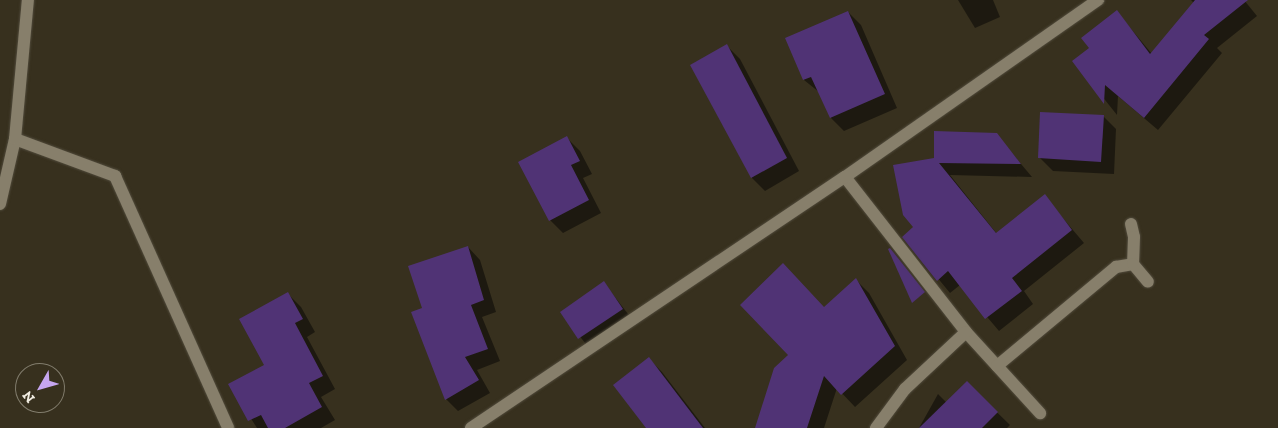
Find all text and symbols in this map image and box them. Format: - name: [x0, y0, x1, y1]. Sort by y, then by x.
- north arrow: [15, 363, 65, 413]
- text: N: [19, 388, 39, 406]

